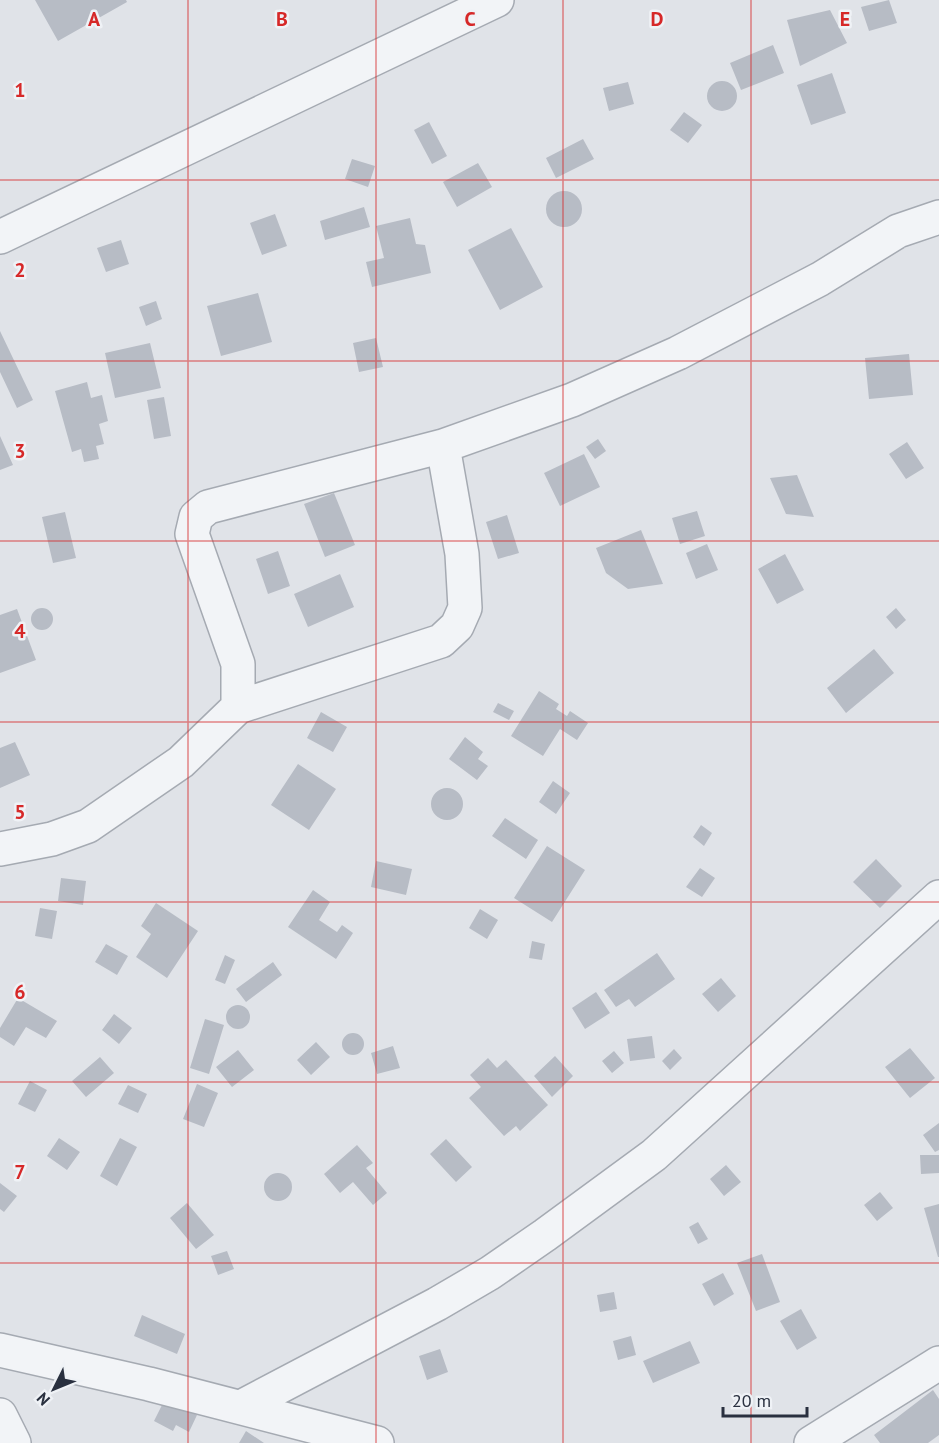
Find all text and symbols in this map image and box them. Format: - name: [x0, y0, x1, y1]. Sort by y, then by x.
- text: A: [88, 6, 101, 32]
- text: B: [276, 6, 288, 32]
- text: C: [464, 6, 476, 32]
- text: D: [651, 6, 664, 32]
- text: E: [840, 6, 850, 32]
- text: 1: [14, 77, 26, 103]
- text: 2: [14, 257, 26, 283]
- text: 3: [14, 438, 26, 464]
- text: 4: [14, 618, 26, 644]
- text: 5: [14, 799, 26, 825]
- text: 6: [14, 979, 26, 1005]
- text: 7: [14, 1159, 26, 1185]
- north arrow: [24, 1359, 84, 1419]
- scale bar: [723, 1380, 807, 1418]
- text: N: [32, 1389, 54, 1410]
- text: 20 m: [732, 1389, 771, 1412]

